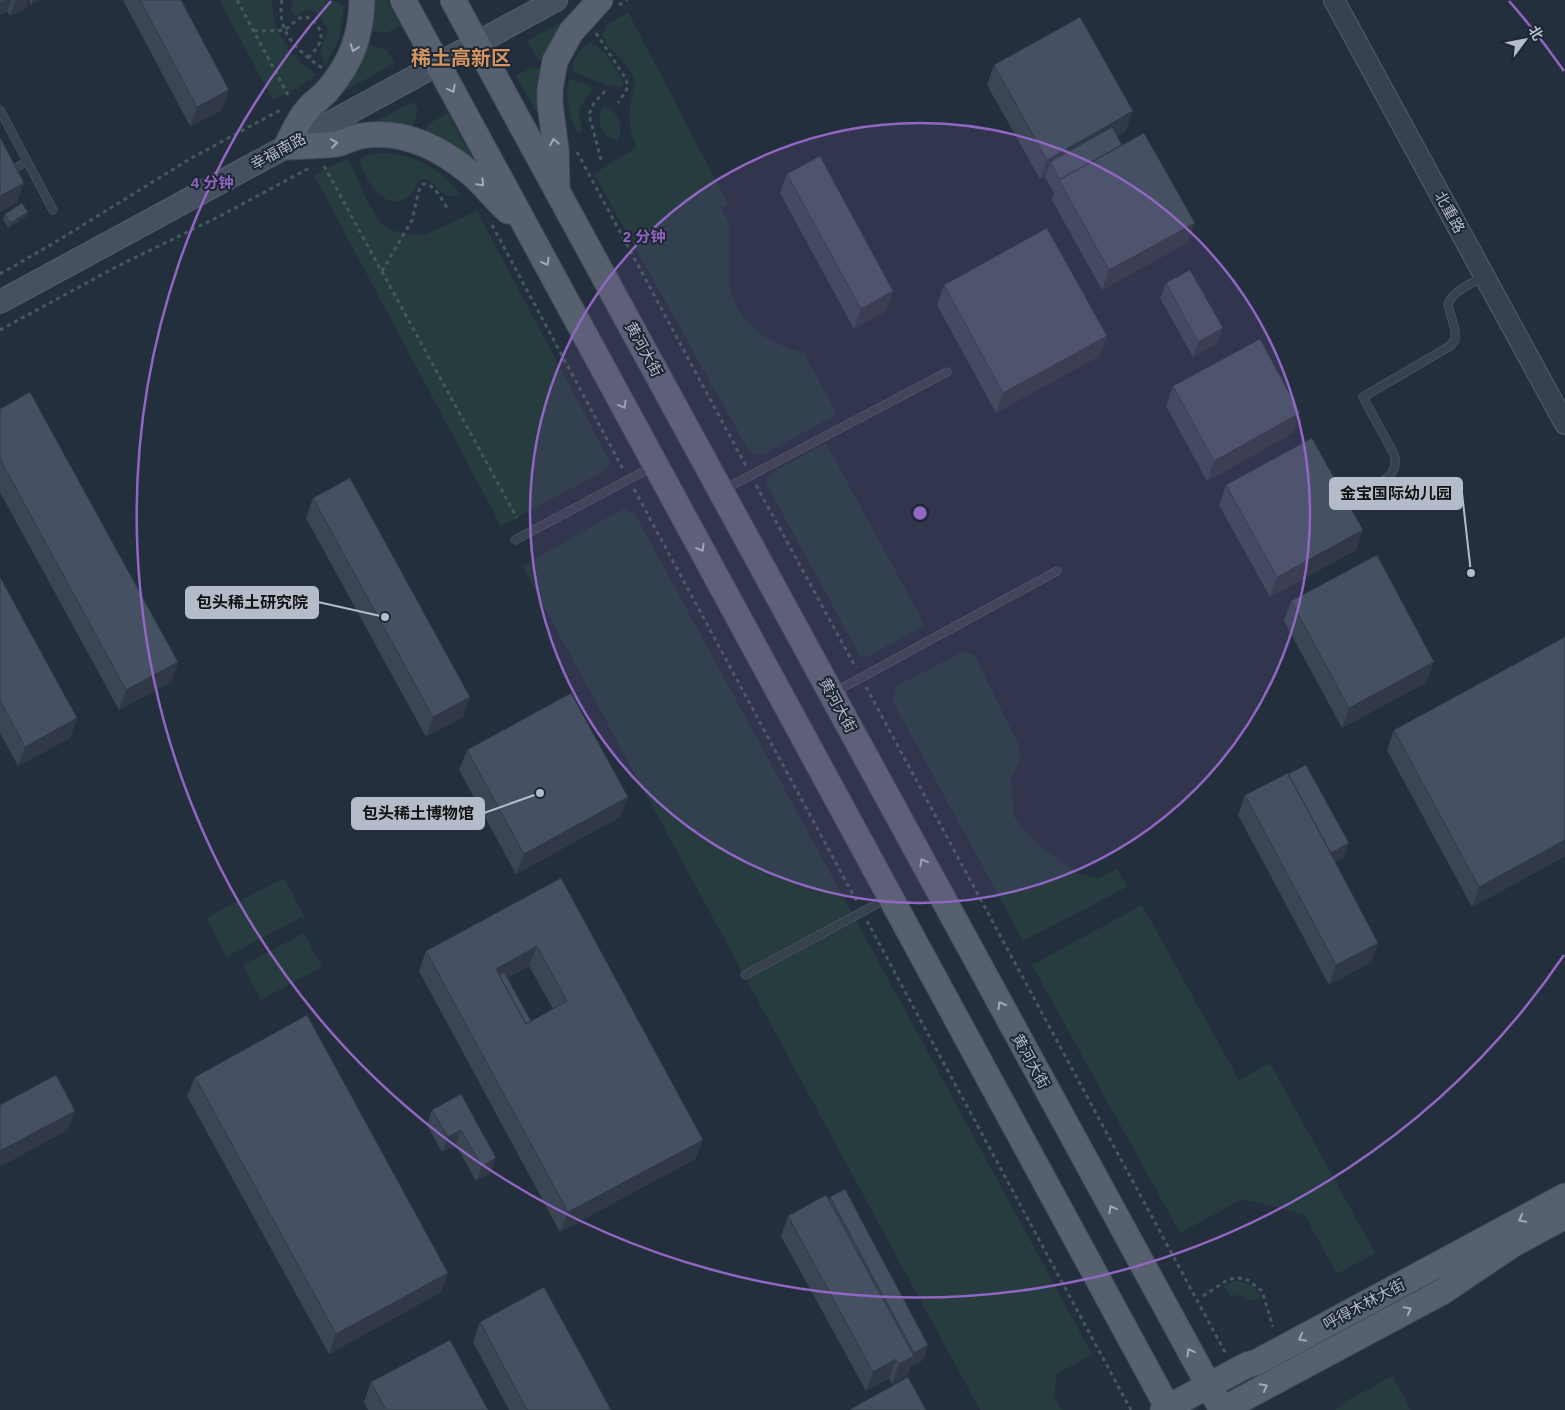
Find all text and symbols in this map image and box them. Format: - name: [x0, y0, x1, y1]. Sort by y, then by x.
- north arrow: [1500, 15, 1550, 65]
- text: 北: [1526, 23, 1547, 43]
- one-way arrow: [350, 43, 360, 52]
- district label: 稀土高新区: [411, 47, 511, 69]
- one-way arrow: [445, 84, 455, 93]
- street label: 幸福南路: [248, 129, 308, 173]
- one-way arrow: [550, 137, 560, 146]
- one-way arrow: [331, 138, 339, 149]
- text: 4 分钟: [191, 174, 233, 191]
- one-way arrow: [475, 178, 484, 187]
- street label: 北重路: [1432, 188, 1468, 236]
- text: 2 分钟: [623, 228, 665, 245]
- one-way arrow: [540, 257, 550, 266]
- street label: 黄河大街: [622, 319, 666, 379]
- one-way arrow: [617, 400, 627, 409]
- callout: 金宝国际幼儿园: [1330, 478, 1462, 509]
- text: 金宝国际幼儿园: [1340, 484, 1452, 502]
- centre of rings: [911, 504, 929, 522]
- one-way arrow: [695, 543, 705, 552]
- callout: 包头稀土研究院: [186, 587, 318, 618]
- text: 包头稀土研究院: [196, 594, 308, 611]
- street label: 黄河大街: [816, 675, 860, 735]
- callout: 包头稀土博物馆: [352, 798, 484, 829]
- text: 包头稀土博物馆: [362, 804, 474, 822]
- one-way arrow: [919, 858, 929, 867]
- one-way arrow: [997, 1001, 1007, 1010]
- street label: 黄河大街: [1009, 1031, 1053, 1091]
- one-way arrow: [1108, 1205, 1118, 1214]
- one-way arrow: [1518, 1213, 1527, 1223]
- street label: 呼得木林大街: [1320, 1275, 1408, 1333]
- one-way arrow: [1402, 1306, 1411, 1316]
- one-way arrow: [1298, 1331, 1307, 1341]
- one-way arrow: [1186, 1348, 1196, 1357]
- one-way arrow: [1259, 1383, 1268, 1393]

